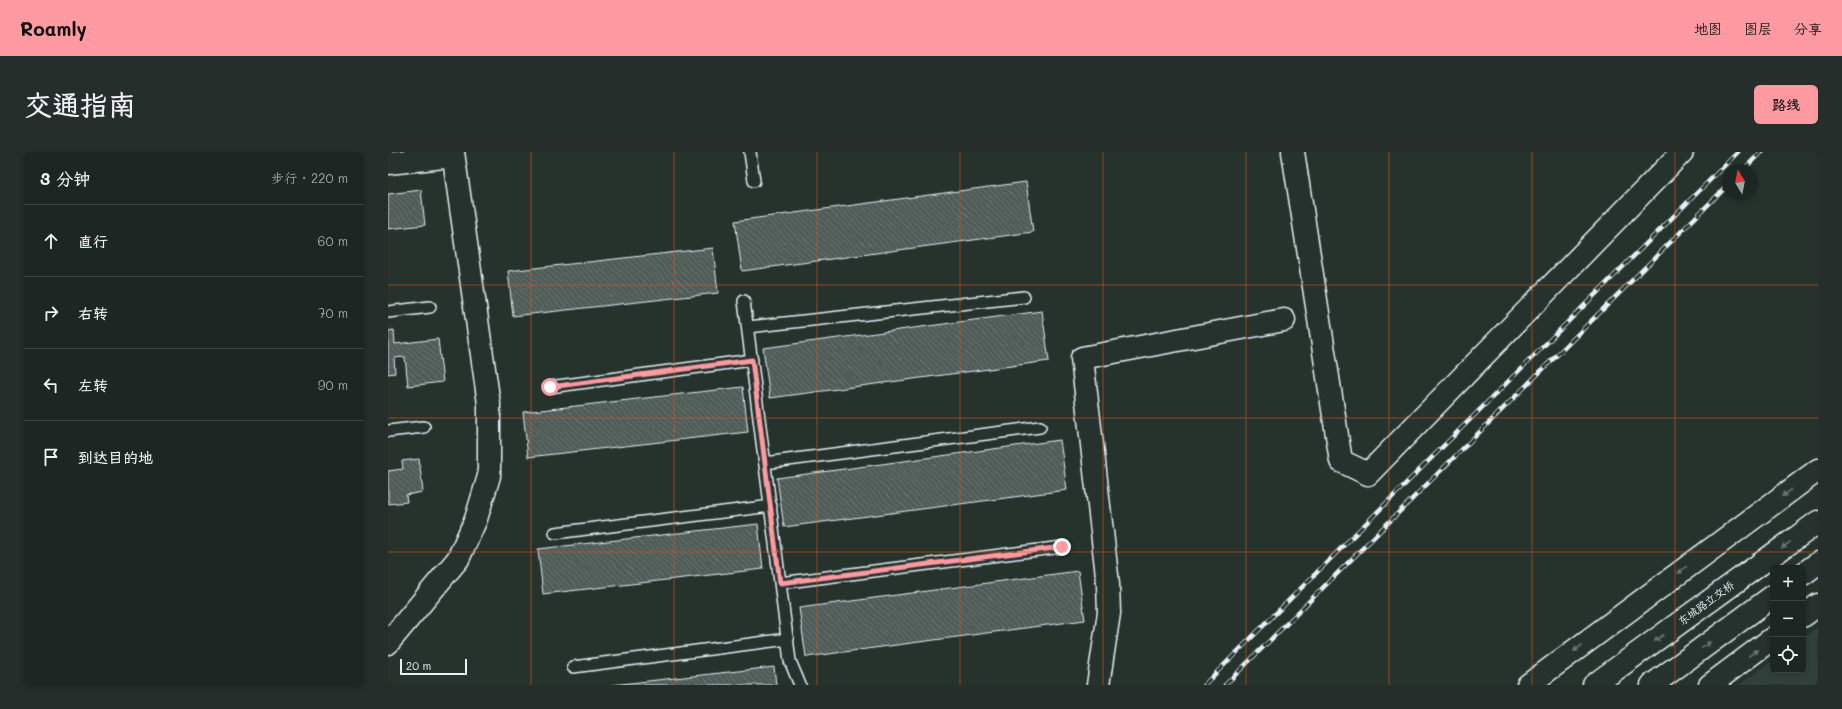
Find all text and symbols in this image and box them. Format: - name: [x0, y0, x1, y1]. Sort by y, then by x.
- text: Roamly: [20, 16, 87, 41]
- text: 地图: [1694, 19, 1722, 38]
- text: 图层: [1744, 19, 1772, 38]
- text: 分享: [1794, 19, 1822, 38]
- button: 路线: [1754, 85, 1818, 124]
- text: 交通指南: [24, 86, 136, 122]
- north arrow: [1722, 164, 1758, 200]
- text: 3 分钟: [40, 167, 90, 189]
- text: 步行 · 220 m: [271, 169, 348, 186]
- icon: ahead: [40, 230, 62, 252]
- text: 直行: [78, 231, 108, 251]
- text: 60 m: [318, 232, 348, 249]
- icon: right: [40, 302, 62, 324]
- text: 右转: [78, 303, 108, 323]
- text: 70 m: [318, 304, 348, 321]
- icon: left: [40, 374, 62, 396]
- text: 左转: [78, 375, 108, 395]
- text: 90 m: [318, 376, 348, 393]
- route start: [541, 378, 559, 396]
- icon: arrive: [40, 446, 62, 468]
- text: 到达目的地: [78, 447, 153, 467]
- one-way arrow: [1781, 489, 1792, 497]
- route end: [1053, 538, 1071, 556]
- one-way arrow: [1781, 541, 1792, 549]
- map controls: [1770, 565, 1806, 673]
- button: +: [1770, 565, 1806, 601]
- one-way arrow: [1677, 566, 1688, 575]
- street label: 东城路立交桥: [1675, 577, 1737, 628]
- button: −: [1770, 601, 1806, 637]
- one-way arrow: [1653, 634, 1664, 642]
- button: locate: [1770, 637, 1806, 673]
- one-way arrow: [1700, 641, 1711, 649]
- one-way arrow: [1572, 644, 1583, 652]
- one-way arrow: [1747, 649, 1758, 657]
- scale bar: [400, 657, 467, 676]
- text: 20 m: [406, 658, 431, 673]

